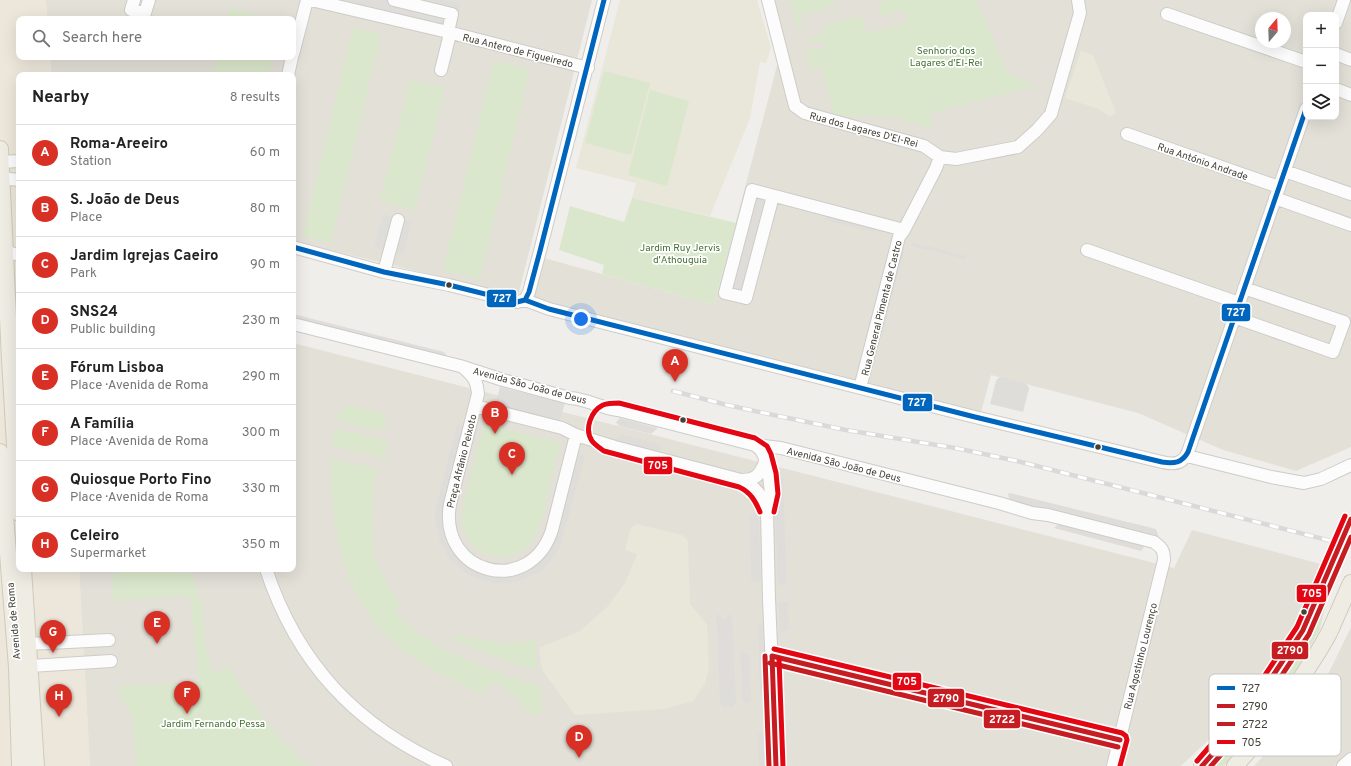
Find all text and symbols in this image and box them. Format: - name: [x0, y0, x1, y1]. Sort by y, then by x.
- north arrow: [1255, 12, 1291, 48]
- map controls: [1303, 12, 1339, 120]
- button: +: [1303, 12, 1339, 48]
- search box: [16, 16, 296, 60]
- icon: search: [30, 27, 52, 49]
- text: Search here: [62, 29, 142, 48]
- street label: Rua Antero de Figueiredo: [461, 31, 575, 72]
- park label: Senhorio dos Lagares d'El-Rei: [910, 45, 982, 70]
- button: −: [1303, 48, 1339, 84]
- button: layers: [1303, 84, 1339, 120]
- text: Nearby: [32, 87, 89, 109]
- text: 8 results: [230, 90, 280, 106]
- street label: Rua dos Lagares D'El-Rei: [808, 110, 919, 151]
- text: Roma-Areeiro: [70, 135, 168, 154]
- street label: Rua António Andrade: [1156, 141, 1250, 184]
- text: A: [40, 145, 50, 161]
- text: 60 m: [250, 145, 280, 161]
- text: Station: [70, 154, 112, 170]
- text: S. João de Deus: [70, 191, 180, 210]
- text: B: [41, 201, 49, 217]
- text: 80 m: [250, 201, 280, 217]
- text: Place: [70, 210, 102, 226]
- street label: Rua General Pimenta de Castro: [859, 239, 906, 378]
- park label: Jardim Ruy Jervis d'Athouguia: [640, 242, 721, 267]
- text: Jardim Igrejas Caeiro: [70, 247, 219, 266]
- text: C: [41, 257, 49, 273]
- text: 90 m: [250, 257, 280, 273]
- text: Park: [70, 266, 97, 282]
- unlabelled marker: [444, 280, 454, 290]
- line badge: 727: [486, 289, 517, 308]
- text: 727: [493, 292, 511, 306]
- text: SNS24: [70, 303, 118, 322]
- line badge: 727: [1221, 303, 1251, 322]
- text: 727: [1227, 306, 1245, 320]
- your location: [571, 309, 591, 329]
- text: D: [40, 313, 50, 329]
- text: 230 m: [242, 313, 280, 329]
- text: Public building: [70, 322, 156, 338]
- pin: A: [662, 349, 688, 382]
- text: Fórum Lisboa: [70, 359, 164, 378]
- street label: Avenida São João de Deus: [471, 365, 588, 408]
- text: E: [41, 369, 49, 385]
- text: 290 m: [242, 369, 280, 385]
- text: Place · Avenida de Roma: [70, 378, 208, 394]
- line badge: 727: [902, 393, 933, 412]
- text: 727: [908, 396, 926, 410]
- pin: B: [482, 401, 508, 434]
- street label: Praça Afrânio Peixoto: [444, 413, 481, 510]
- text: A Família: [70, 415, 134, 434]
- unlabelled marker: [678, 415, 688, 425]
- text: F: [41, 425, 49, 441]
- text: 300 m: [242, 425, 280, 441]
- text: Place · Avenida de Roma: [70, 434, 208, 450]
- pin: C: [499, 442, 525, 475]
- unlabelled marker: [1093, 442, 1103, 452]
- street label: Avenida São João de Deus: [785, 445, 902, 486]
- line badge: 705: [643, 456, 673, 475]
- text: 705: [648, 459, 668, 473]
- text: Quiosque Porto Fino: [70, 471, 212, 490]
- text: G: [41, 481, 49, 497]
- text: 330 m: [242, 481, 280, 497]
- text: Place · Avenida de Roma: [70, 490, 208, 506]
- text: Celeiro: [70, 527, 119, 546]
- text: H: [40, 537, 50, 553]
- text: 350 m: [242, 537, 280, 553]
- text: Supermarket: [70, 546, 146, 562]
- street label: Avenida de Roma: [5, 582, 24, 660]
- line badge: 705: [1296, 584, 1327, 603]
- text: 705: [1302, 587, 1322, 601]
- street label: Rua Agostinho Lourenço: [1122, 601, 1161, 711]
- unlabelled marker: [1299, 607, 1309, 617]
- pin: E: [144, 611, 170, 644]
- pin: G: [40, 620, 66, 653]
- line badge: 2790: [1271, 641, 1309, 660]
- text: 2790: [1277, 644, 1303, 658]
- line badge: 705: [892, 672, 922, 691]
- legend: [1209, 674, 1341, 756]
- text: 705: [897, 675, 917, 689]
- pin: F: [174, 681, 200, 714]
- text: 727: [1242, 682, 1260, 696]
- pin: H: [46, 684, 72, 717]
- line badge: 2790: [927, 688, 965, 708]
- text: 2790: [933, 692, 959, 706]
- text: 2790: [1242, 700, 1268, 714]
- line badge: 2722: [983, 709, 1021, 729]
- text: 2722: [989, 713, 1015, 727]
- park label: Jardim Fernando Pessa: [161, 718, 265, 731]
- text: 2722: [1242, 718, 1268, 732]
- pin: D: [566, 725, 592, 758]
- text: 705: [1242, 736, 1261, 750]

